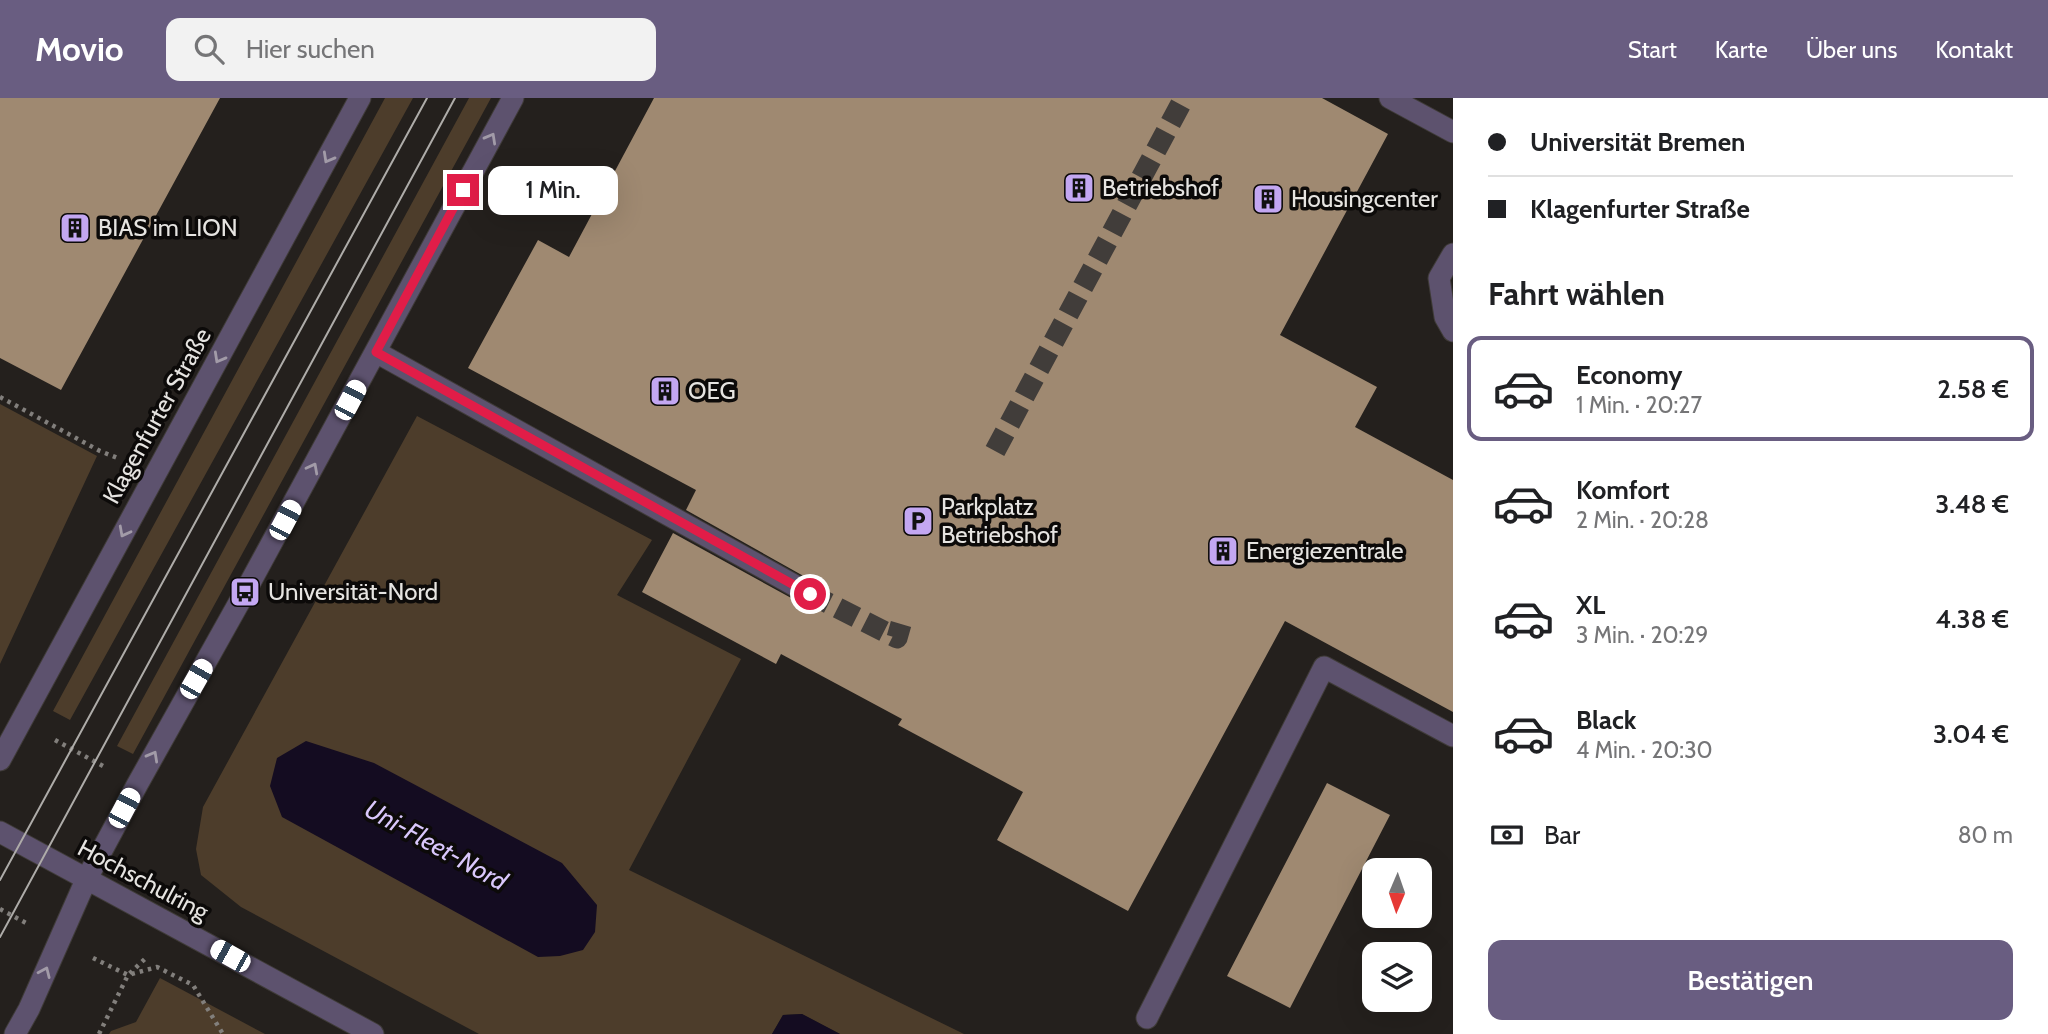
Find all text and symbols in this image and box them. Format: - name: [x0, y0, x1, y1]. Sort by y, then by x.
- search box: [166, 18, 656, 81]
- text: Movio: [35, 29, 124, 69]
- icon: search: [190, 30, 228, 68]
- text: Hier suchen: [246, 33, 375, 65]
- text: Start: [1628, 35, 1677, 64]
- text: Karte: [1715, 35, 1768, 64]
- text: Über uns: [1806, 35, 1897, 64]
- text: Kontakt: [1935, 35, 2013, 64]
- text: Universität Bremen: [1530, 126, 1745, 158]
- one-way arrow: [483, 133, 497, 146]
- one-way arrow: [322, 151, 336, 163]
- callout: 1 Min.: [488, 166, 617, 214]
- building icon: Betriebshof: [1062, 171, 1096, 205]
- place label: Betriebshof: [1102, 173, 1219, 202]
- route end: [447, 174, 479, 206]
- text: 1 Min.: [525, 176, 581, 204]
- building icon: Housingcenter: [1251, 182, 1285, 216]
- place label: Housingcenter: [1291, 184, 1438, 213]
- text: Klagenfurter Straße: [1530, 193, 1750, 225]
- building icon: BIAS im LION: [58, 211, 92, 245]
- place label: BIAS im LION: [98, 213, 238, 242]
- text: Fahrt wählen: [1488, 274, 1665, 313]
- street label: Klagenfurter Straße: [96, 323, 217, 509]
- one-way arrow: [214, 351, 227, 363]
- icon: car: [1492, 357, 1555, 420]
- text: Economy: [1576, 359, 1682, 391]
- text: 2.58 €: [1937, 373, 2009, 405]
- building icon: OEG: [648, 374, 682, 408]
- place label: OEG: [688, 376, 736, 405]
- car: [331, 377, 370, 423]
- text: 1 Min. · 20:27: [1576, 391, 1702, 419]
- one-way arrow: [305, 462, 318, 475]
- icon: car: [1492, 472, 1555, 535]
- text: Komfort: [1576, 474, 1670, 506]
- text: 3.48 €: [1935, 488, 2009, 520]
- place label: Parkplatz Betriebshof: [941, 492, 1058, 549]
- car: [266, 497, 305, 543]
- parking icon: Parkplatz Betriebshof: [901, 504, 935, 538]
- text: 2 Min. · 20:28: [1576, 506, 1709, 534]
- one-way arrow: [119, 525, 132, 537]
- building icon: Energiezentrale: [1206, 534, 1240, 568]
- place label: Energiezentrale: [1246, 536, 1403, 565]
- bus stop icon: Universität-Nord: [228, 575, 262, 609]
- place label: Universität-Nord: [268, 577, 438, 606]
- route start: [794, 578, 826, 610]
- icon: car: [1492, 587, 1555, 650]
- text: XL: [1576, 589, 1605, 621]
- text: 4.38 €: [1935, 603, 2009, 635]
- text: 3 Min. · 20:29: [1576, 621, 1708, 649]
- car: [177, 656, 216, 702]
- icon: car: [1492, 702, 1555, 765]
- text: Black: [1576, 704, 1636, 736]
- text: 3.04 €: [1933, 718, 2009, 750]
- text: 4 Min. · 20:30: [1576, 736, 1713, 764]
- one-way arrow: [145, 750, 158, 763]
- car: [105, 785, 144, 831]
- water label: Uni-Fleet-Nord: [359, 793, 514, 898]
- icon: cash: [1488, 816, 1526, 854]
- text: Bar: [1544, 819, 1580, 851]
- text: 80 m: [1958, 821, 2013, 849]
- street label: Hochschulring: [73, 833, 214, 927]
- north arrow: [1362, 858, 1432, 928]
- map controls: [1362, 858, 1432, 1012]
- car: [207, 937, 254, 975]
- button: Bestätigen: [1488, 940, 2013, 1020]
- button: layers: [1362, 942, 1432, 1012]
- one-way arrow: [37, 967, 51, 980]

